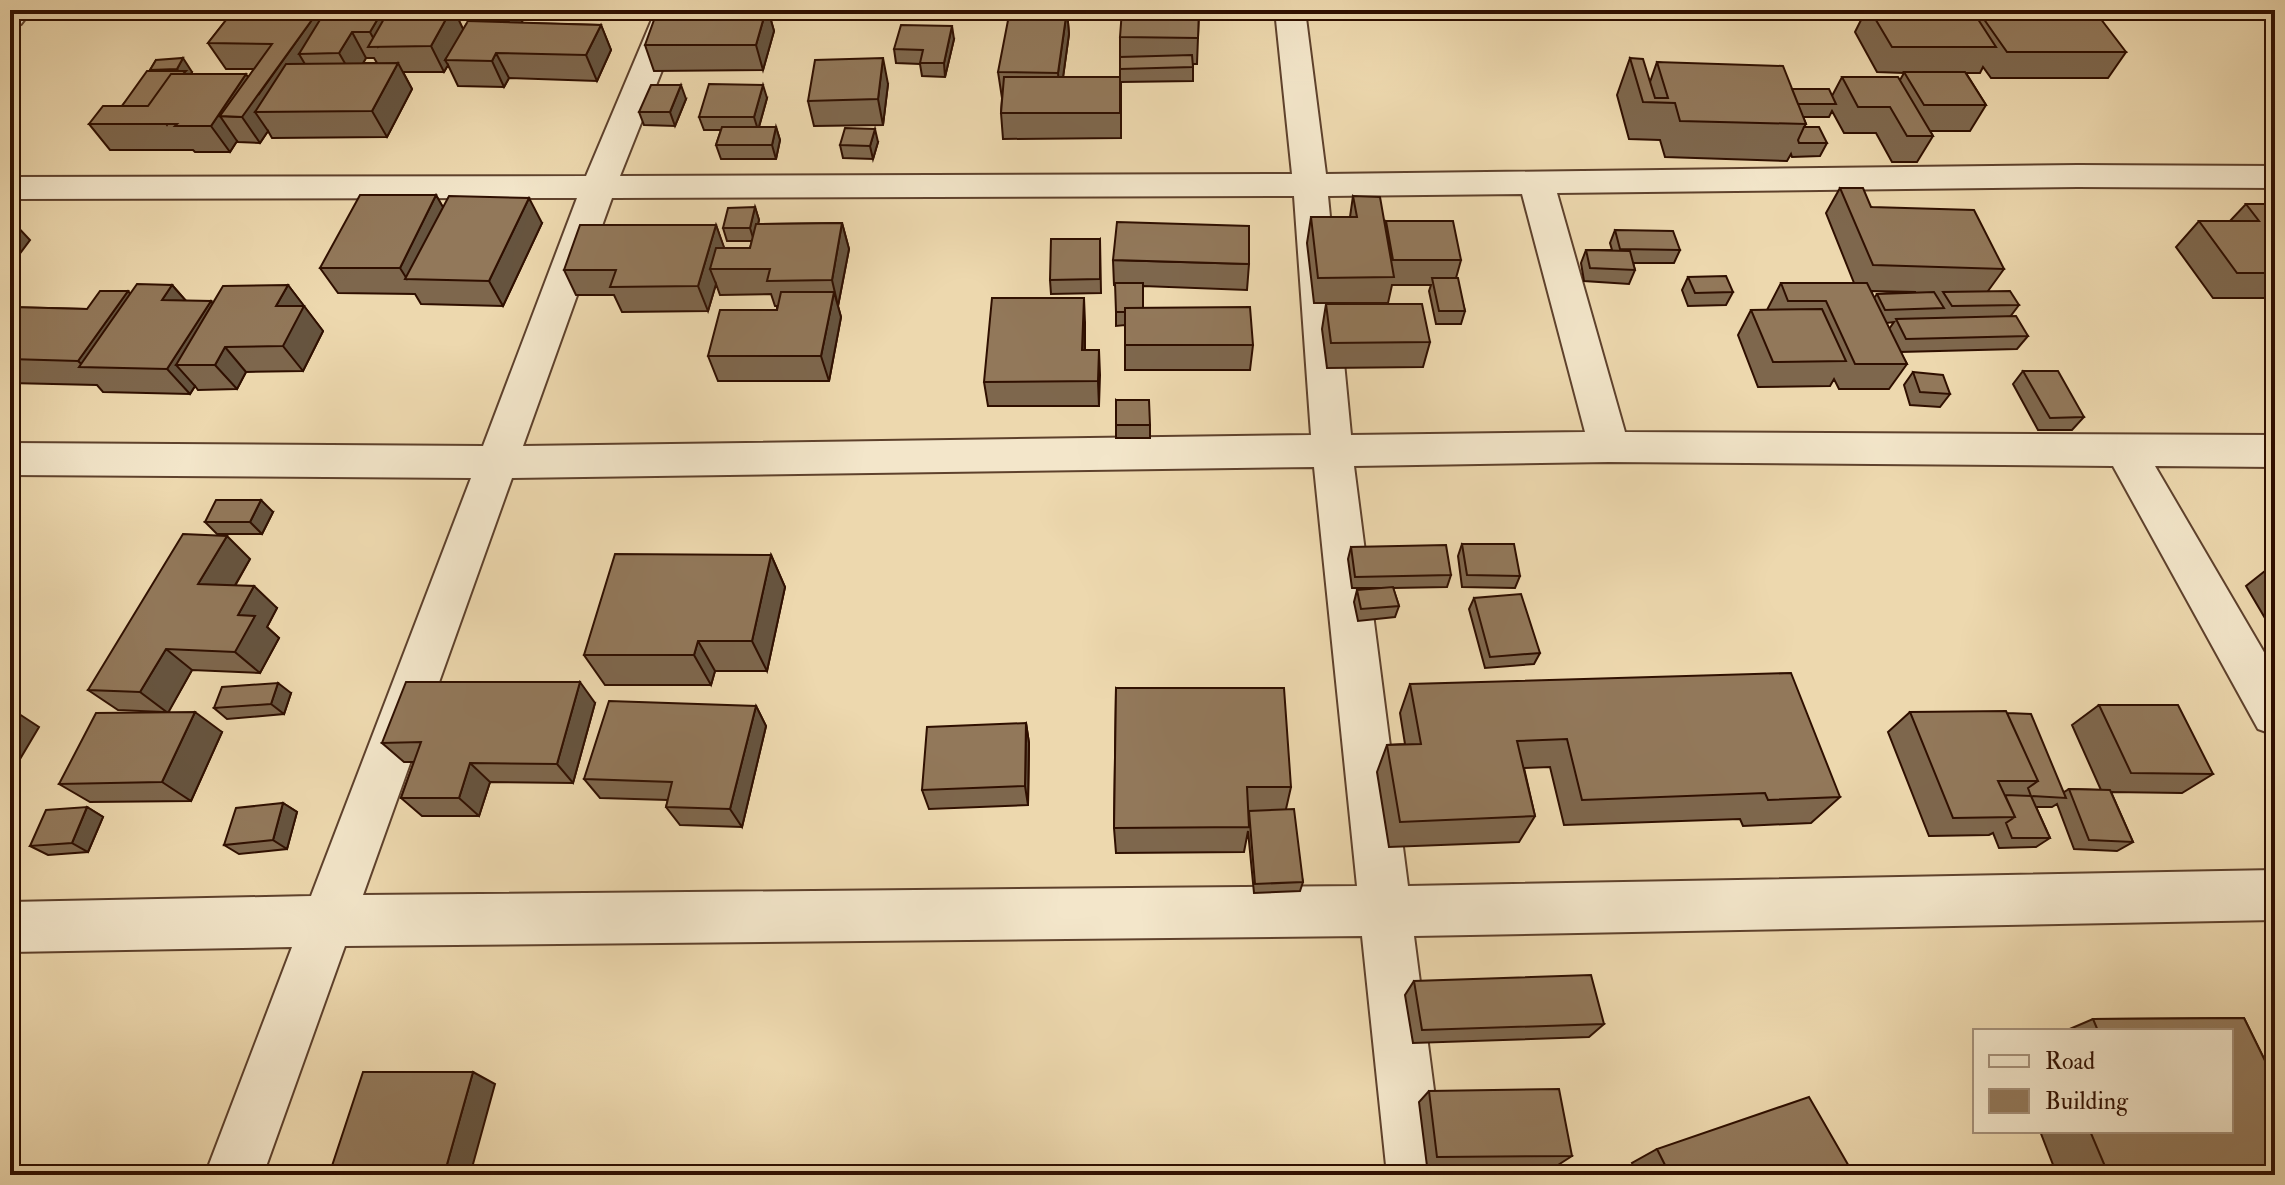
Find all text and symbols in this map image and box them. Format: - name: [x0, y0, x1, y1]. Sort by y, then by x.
- legend: [1973, 1029, 2233, 1133]
- text: Road: [2045, 1046, 2095, 1077]
- text: Building: [2045, 1086, 2129, 1117]

